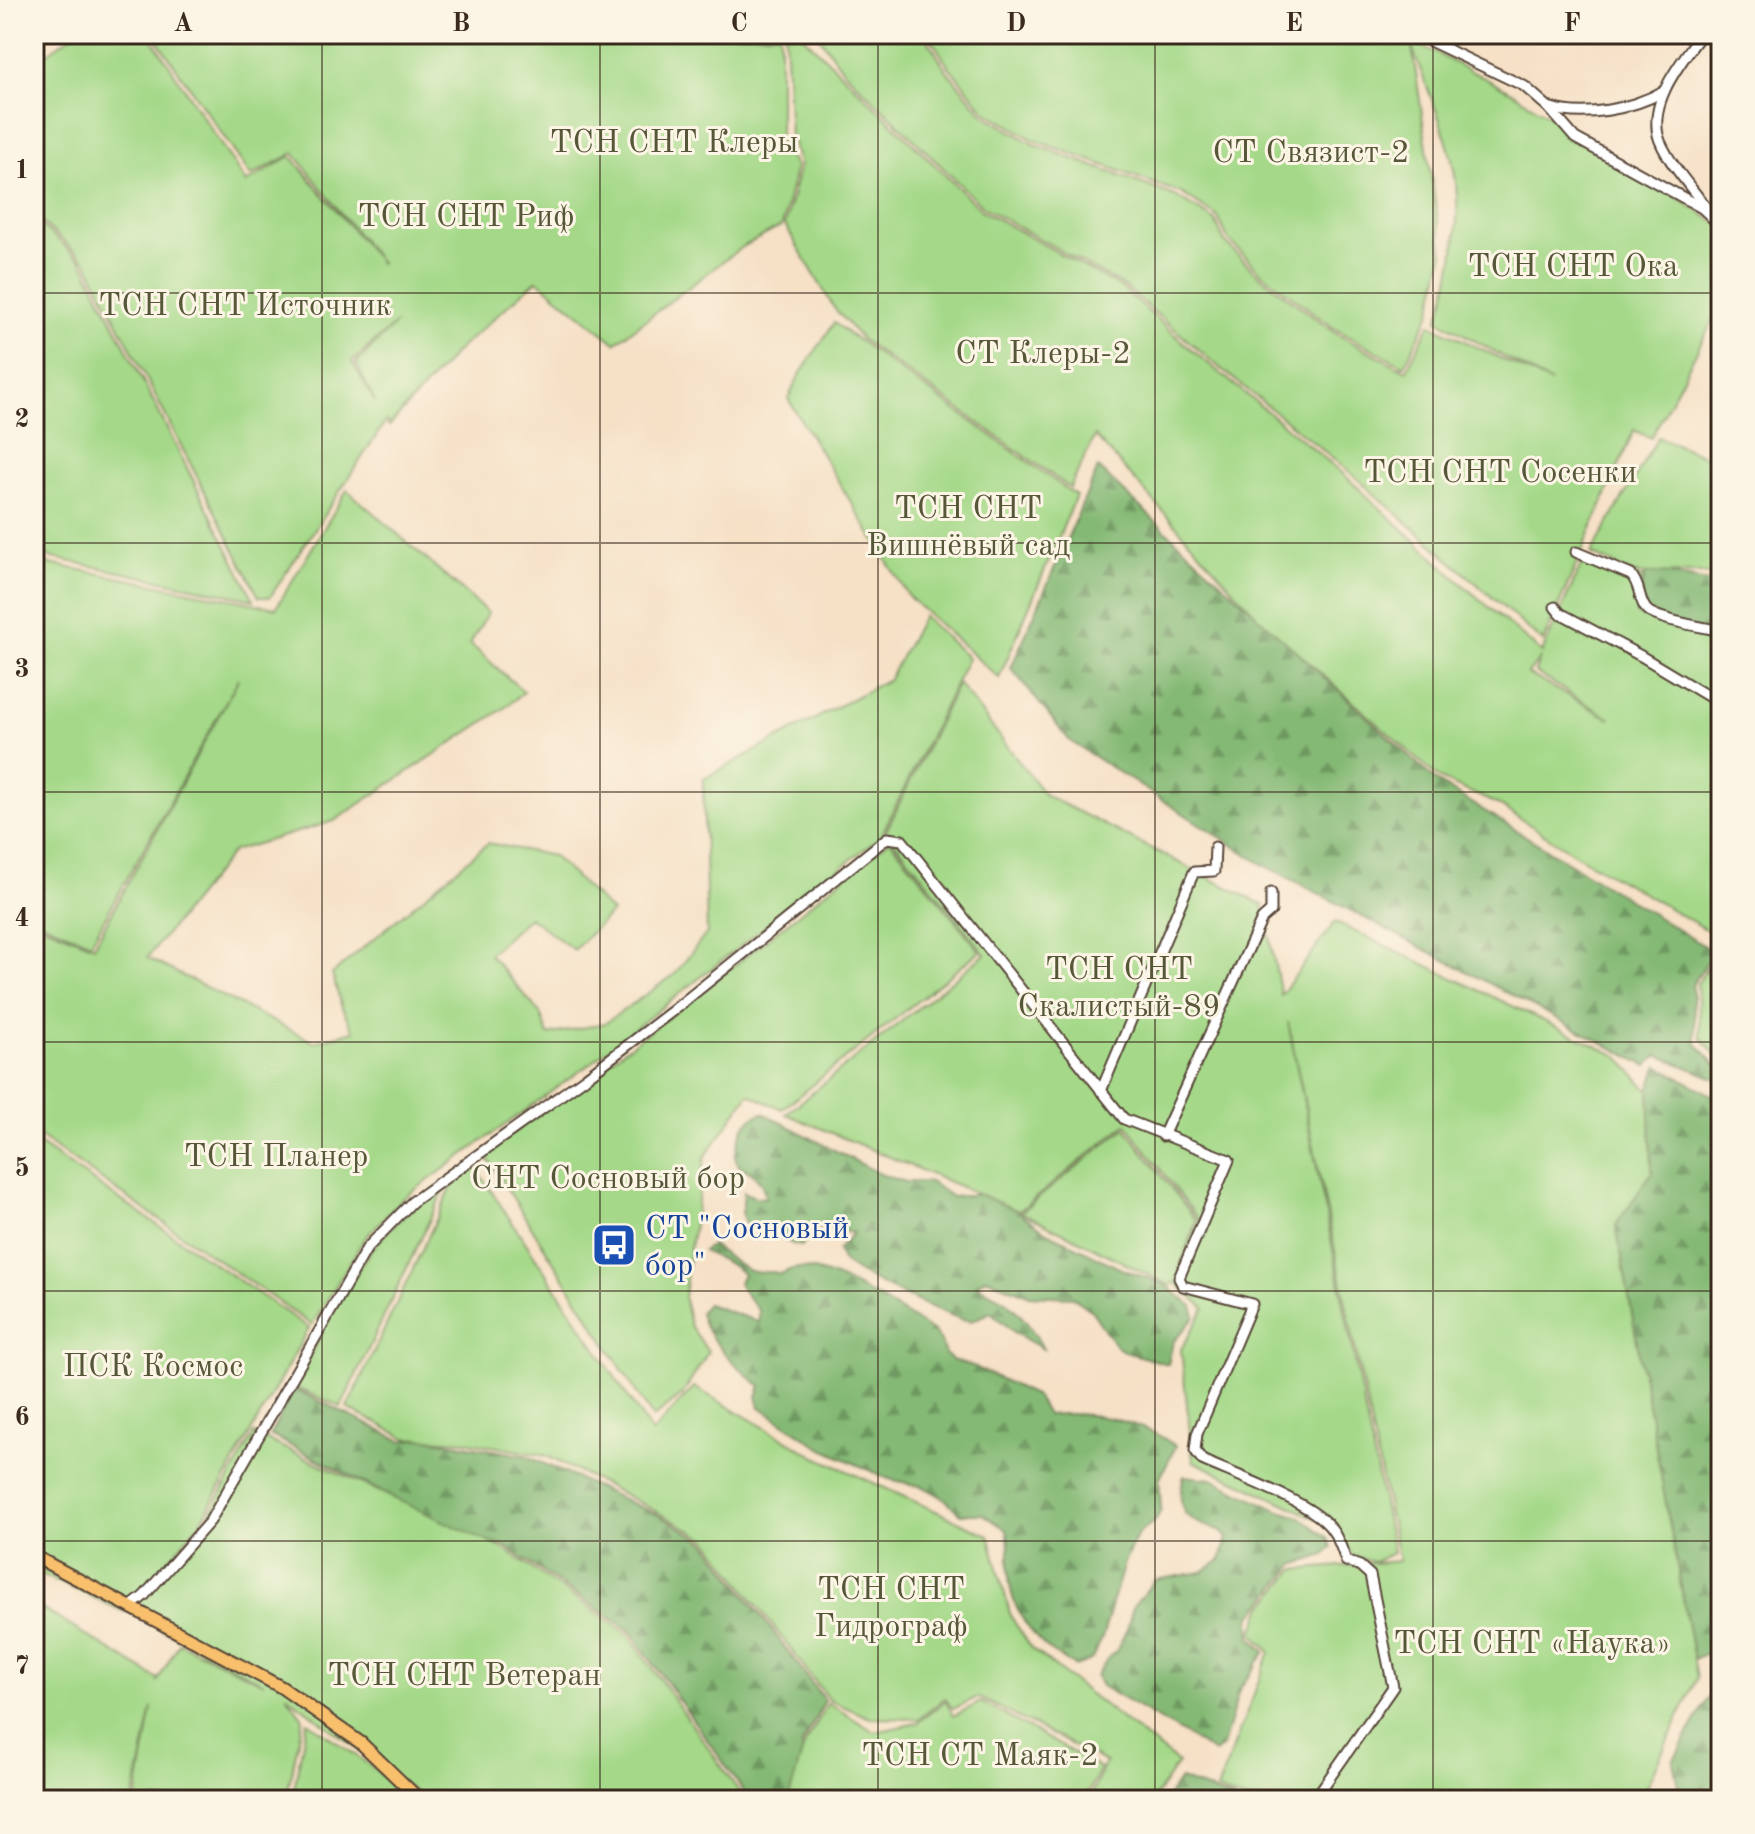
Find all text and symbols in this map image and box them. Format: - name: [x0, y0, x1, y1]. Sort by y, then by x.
- text: A: [173, 11, 193, 37]
- text: B: [452, 11, 470, 37]
- text: C: [730, 11, 748, 37]
- text: D: [1006, 11, 1026, 37]
- text: E: [1285, 11, 1303, 37]
- text: F: [1563, 11, 1581, 37]
- park label: ТСН СНТ Клеры: [550, 128, 798, 160]
- park label: СТ Связист-2: [1212, 138, 1410, 170]
- text: 1: [14, 158, 30, 184]
- park label: ТСН СНТ Риф: [357, 202, 575, 234]
- park label: ТСН СНТ Ока: [1467, 252, 1679, 284]
- park label: ТСН СНТ Источник: [98, 291, 392, 323]
- park label: СТ Клеры-2: [955, 339, 1131, 371]
- text: 2: [14, 407, 30, 433]
- park label: ТСН СНТ Сосенки: [1363, 458, 1637, 490]
- park label: ТСН СНТ Вишнёвый сад: [866, 494, 1070, 563]
- text: 3: [14, 657, 30, 683]
- text: 4: [14, 906, 30, 932]
- park label: ТСН СНТ Скалистый-89: [1017, 955, 1221, 1024]
- park label: ТСН Планер: [184, 1142, 368, 1174]
- text: 5: [14, 1156, 30, 1182]
- park label: СНТ Сосновый бор: [471, 1164, 745, 1196]
- place label: СТ "Сосновый бор": [645, 1214, 849, 1283]
- bus stop icon: СТ "Сосновый бор": [590, 1221, 638, 1269]
- park label: ПСК Космос: [63, 1352, 243, 1384]
- text: 6: [14, 1405, 30, 1431]
- park label: ТСН СНТ Гидрограф: [814, 1575, 968, 1644]
- park label: ТСН СНТ «Наука»: [1393, 1629, 1671, 1661]
- text: 7: [14, 1654, 30, 1680]
- park label: ТСН СНТ Ветеран: [327, 1661, 601, 1693]
- park label: ТСН СТ Маяк-2: [861, 1741, 1099, 1773]

